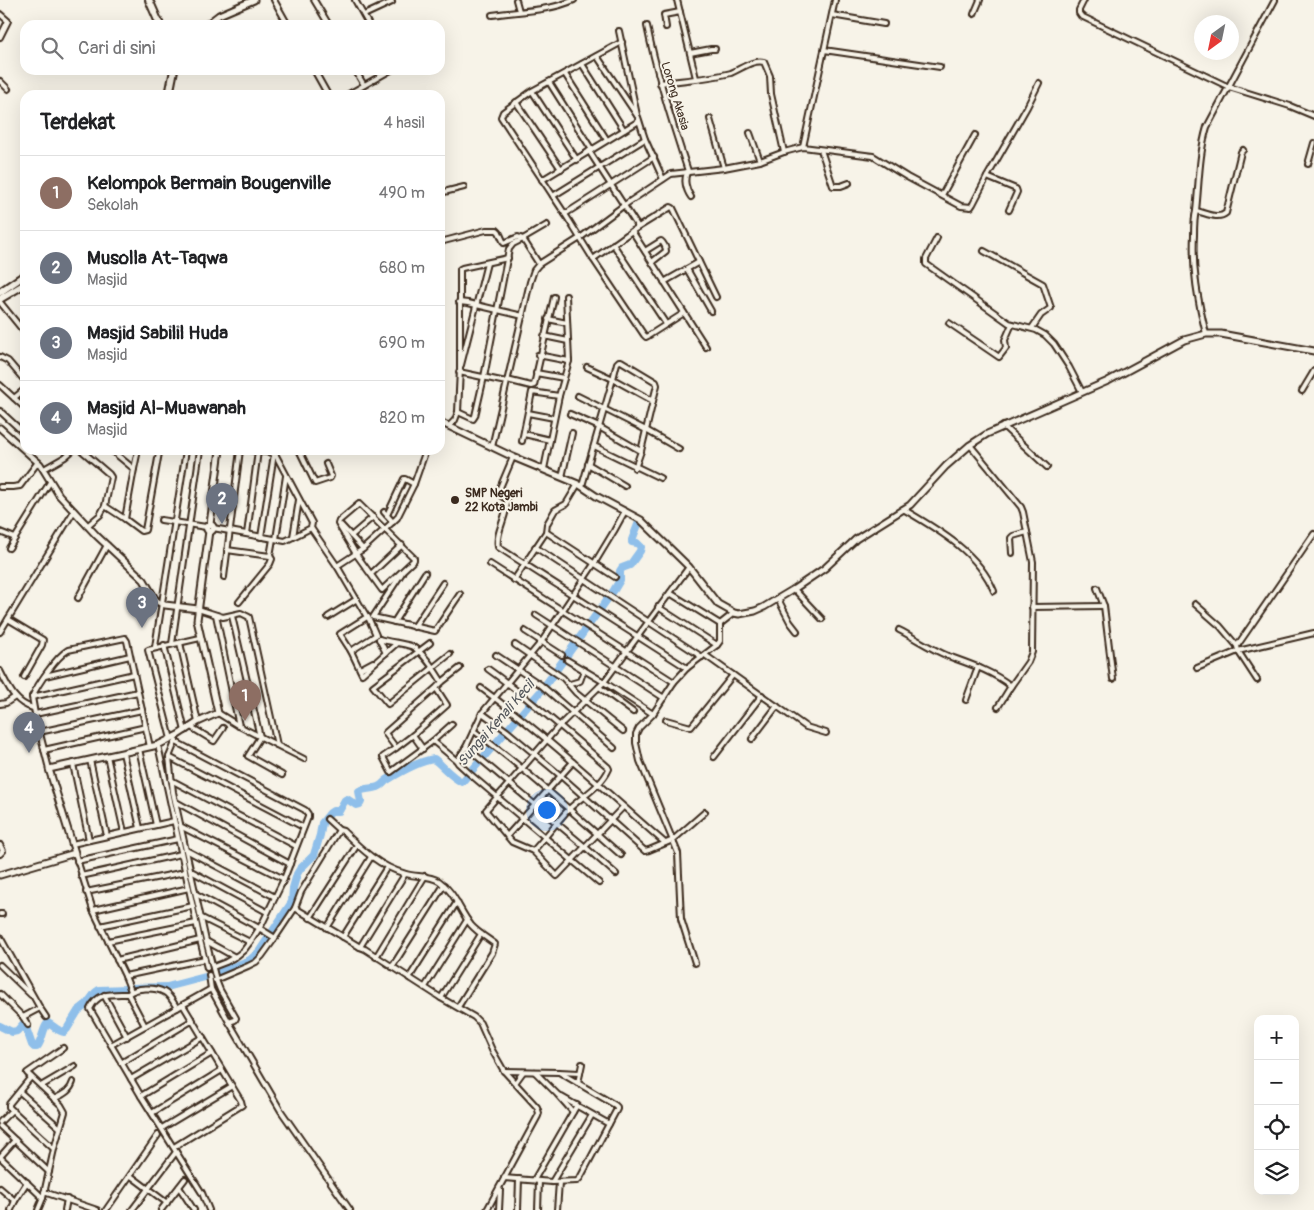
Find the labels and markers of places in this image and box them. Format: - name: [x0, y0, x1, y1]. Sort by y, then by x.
- pin: 2: [206, 483, 238, 524]
- place label: SMP Negeri 22 Kota Jambi: [465, 486, 538, 515]
- marker: SMP Negeri 22 Kota Jambi: [449, 494, 461, 506]
- pin: 3: [126, 587, 158, 628]
- pin: 1: [229, 680, 261, 721]
- pin: 4: [13, 712, 45, 753]

